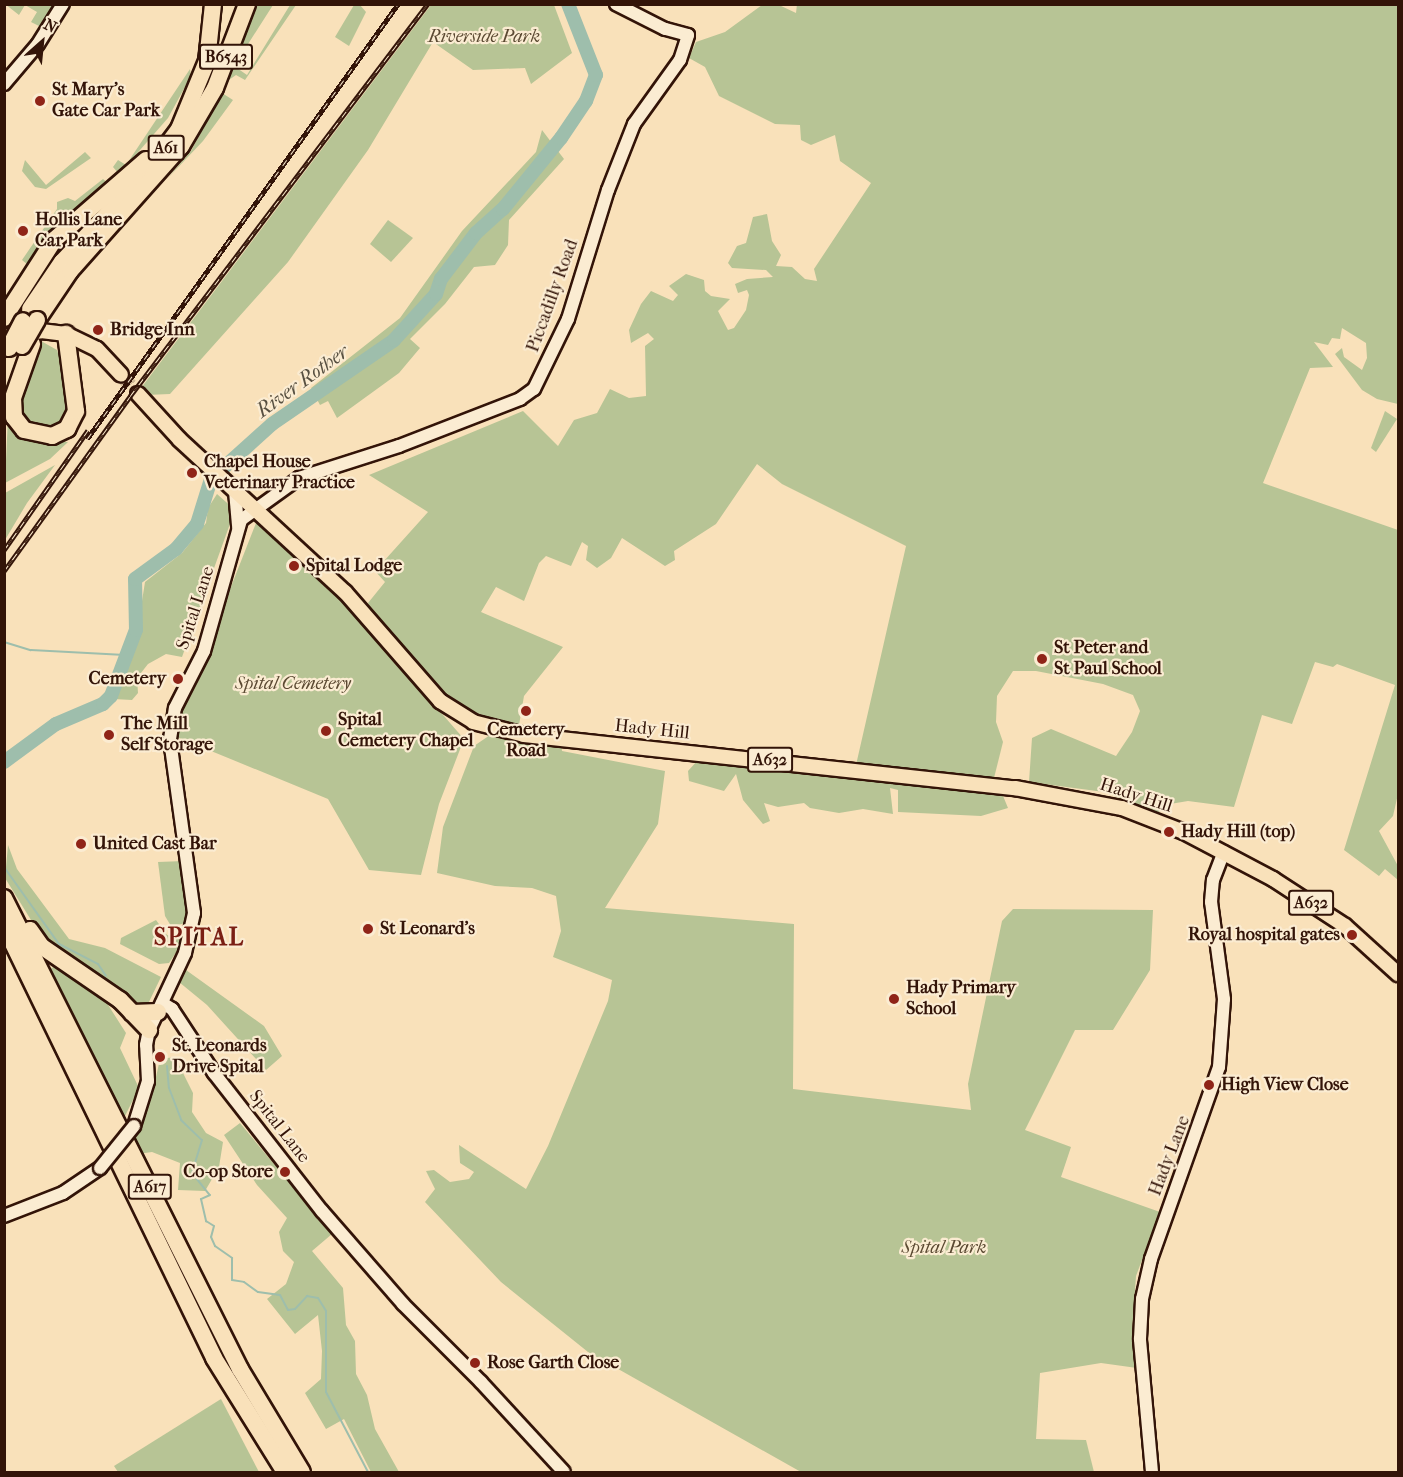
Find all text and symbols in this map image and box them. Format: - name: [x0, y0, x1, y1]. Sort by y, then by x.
- north arrow: [12, 12, 72, 72]
- text: N: [41, 14, 60, 37]
- park label: Riverside Park: [428, 26, 540, 48]
- road number: B6543: [199, 44, 253, 70]
- place label: St Mary's Gate Car Park: [52, 80, 160, 122]
- marker: St Mary's Gate Car Park: [33, 94, 47, 108]
- road number: A61: [146, 135, 186, 161]
- place label: Hollis Lane Car Park: [35, 210, 122, 252]
- marker: Hollis Lane Car Park: [16, 224, 30, 238]
- street label: Piccadilly Road: [523, 237, 583, 355]
- place label: Bridge Inn: [110, 319, 195, 341]
- marker: Bridge Inn: [91, 323, 105, 337]
- water label: River Rother: [251, 339, 353, 423]
- place label: Chapel House Veterinary Practice: [204, 452, 355, 494]
- marker: Chapel House Veterinary Practice: [185, 466, 199, 480]
- place label: Spital Lodge: [306, 555, 402, 577]
- marker: Spital Lodge: [287, 559, 301, 573]
- street label: Spital Lane: [172, 564, 220, 652]
- place label: St Peter and St Paul School: [1054, 638, 1162, 680]
- marker: St Peter and St Paul School: [1035, 652, 1049, 666]
- place label: Cemetery: [89, 668, 166, 690]
- marker: Cemetery: [171, 672, 185, 686]
- park label: Spital Cemetery: [235, 673, 351, 695]
- marker: Cemetery Road: [519, 704, 533, 718]
- place label: Spital Cemetery Chapel: [338, 710, 473, 752]
- place label: The Mill Self Storage: [121, 714, 213, 756]
- street label: Hady Hill: [614, 715, 690, 745]
- place label: Cemetery Road: [487, 720, 565, 762]
- marker: Spital Cemetery Chapel: [319, 724, 333, 738]
- marker: The Mill Self Storage: [102, 728, 116, 742]
- road number: A632: [746, 747, 794, 773]
- street label: Hady Hill: [1097, 774, 1175, 818]
- place label: Hady Hill (top): [1181, 821, 1295, 843]
- marker: Hady Hill (top): [1162, 825, 1176, 839]
- place label: United Cast Bar: [93, 833, 217, 855]
- marker: United Cast Bar: [74, 837, 88, 851]
- road number: A632: [1287, 890, 1335, 916]
- place label: St Leonard's: [380, 918, 475, 940]
- marker: St Leonard's: [361, 922, 375, 936]
- district label: SPITAL: [154, 924, 244, 952]
- place label: Royal hospital gates: [1188, 924, 1340, 946]
- marker: Royal hospital gates: [1345, 928, 1359, 942]
- place label: Hady Primary School: [906, 978, 1016, 1020]
- marker: Hady Primary School: [887, 992, 901, 1006]
- place label: St. Leonards Drive Spital: [172, 1036, 267, 1078]
- marker: St. Leonards Drive Spital: [153, 1050, 167, 1064]
- place label: High View Close: [1221, 1074, 1349, 1096]
- marker: High View Close: [1202, 1078, 1216, 1092]
- street label: Spital Lane: [244, 1086, 314, 1168]
- street label: Hady Lane: [1145, 1113, 1195, 1199]
- place label: Co-op Store: [183, 1161, 273, 1183]
- marker: Co-op Store: [278, 1165, 292, 1179]
- road number: A617: [128, 1174, 172, 1200]
- park label: Spital Park: [901, 1237, 987, 1259]
- place label: Rose Garth Close: [487, 1352, 619, 1374]
- marker: Rose Garth Close: [468, 1356, 482, 1370]

